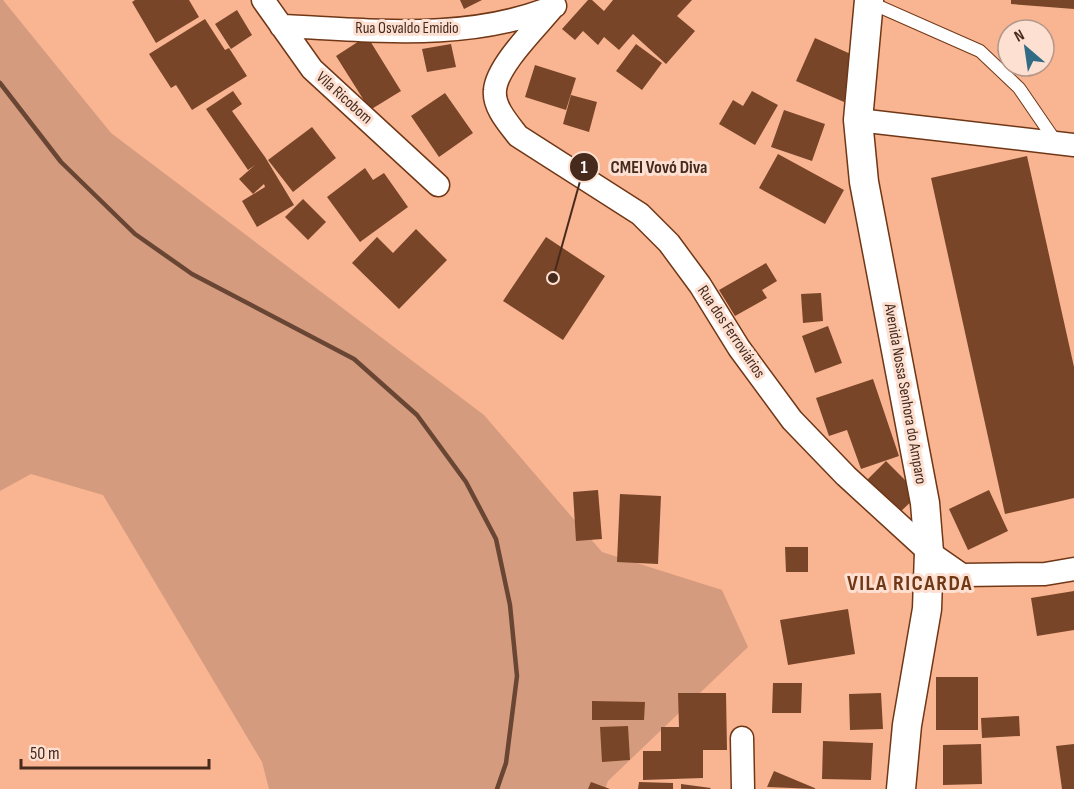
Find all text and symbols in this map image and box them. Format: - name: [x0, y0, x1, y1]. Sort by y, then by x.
- north arrow: [996, 18, 1056, 78]
- street label: Rua Osvaldo Emidio: [355, 19, 459, 38]
- text: N: [1011, 26, 1028, 47]
- street label: Vila Ricobom: [312, 68, 376, 128]
- callout: CMEI Vovó Diva: [569, 149, 720, 185]
- text: 1: [580, 157, 588, 178]
- text: CMEI Vovó Diva: [611, 157, 707, 178]
- street label: Rua dos Ferroviários: [693, 282, 769, 382]
- street label: Avenida Nossa Senhora do Amparo: [880, 301, 930, 486]
- district label: VILA RICARDA: [847, 570, 973, 597]
- scale bar: [21, 732, 208, 770]
- text: 50 m: [30, 743, 60, 764]

